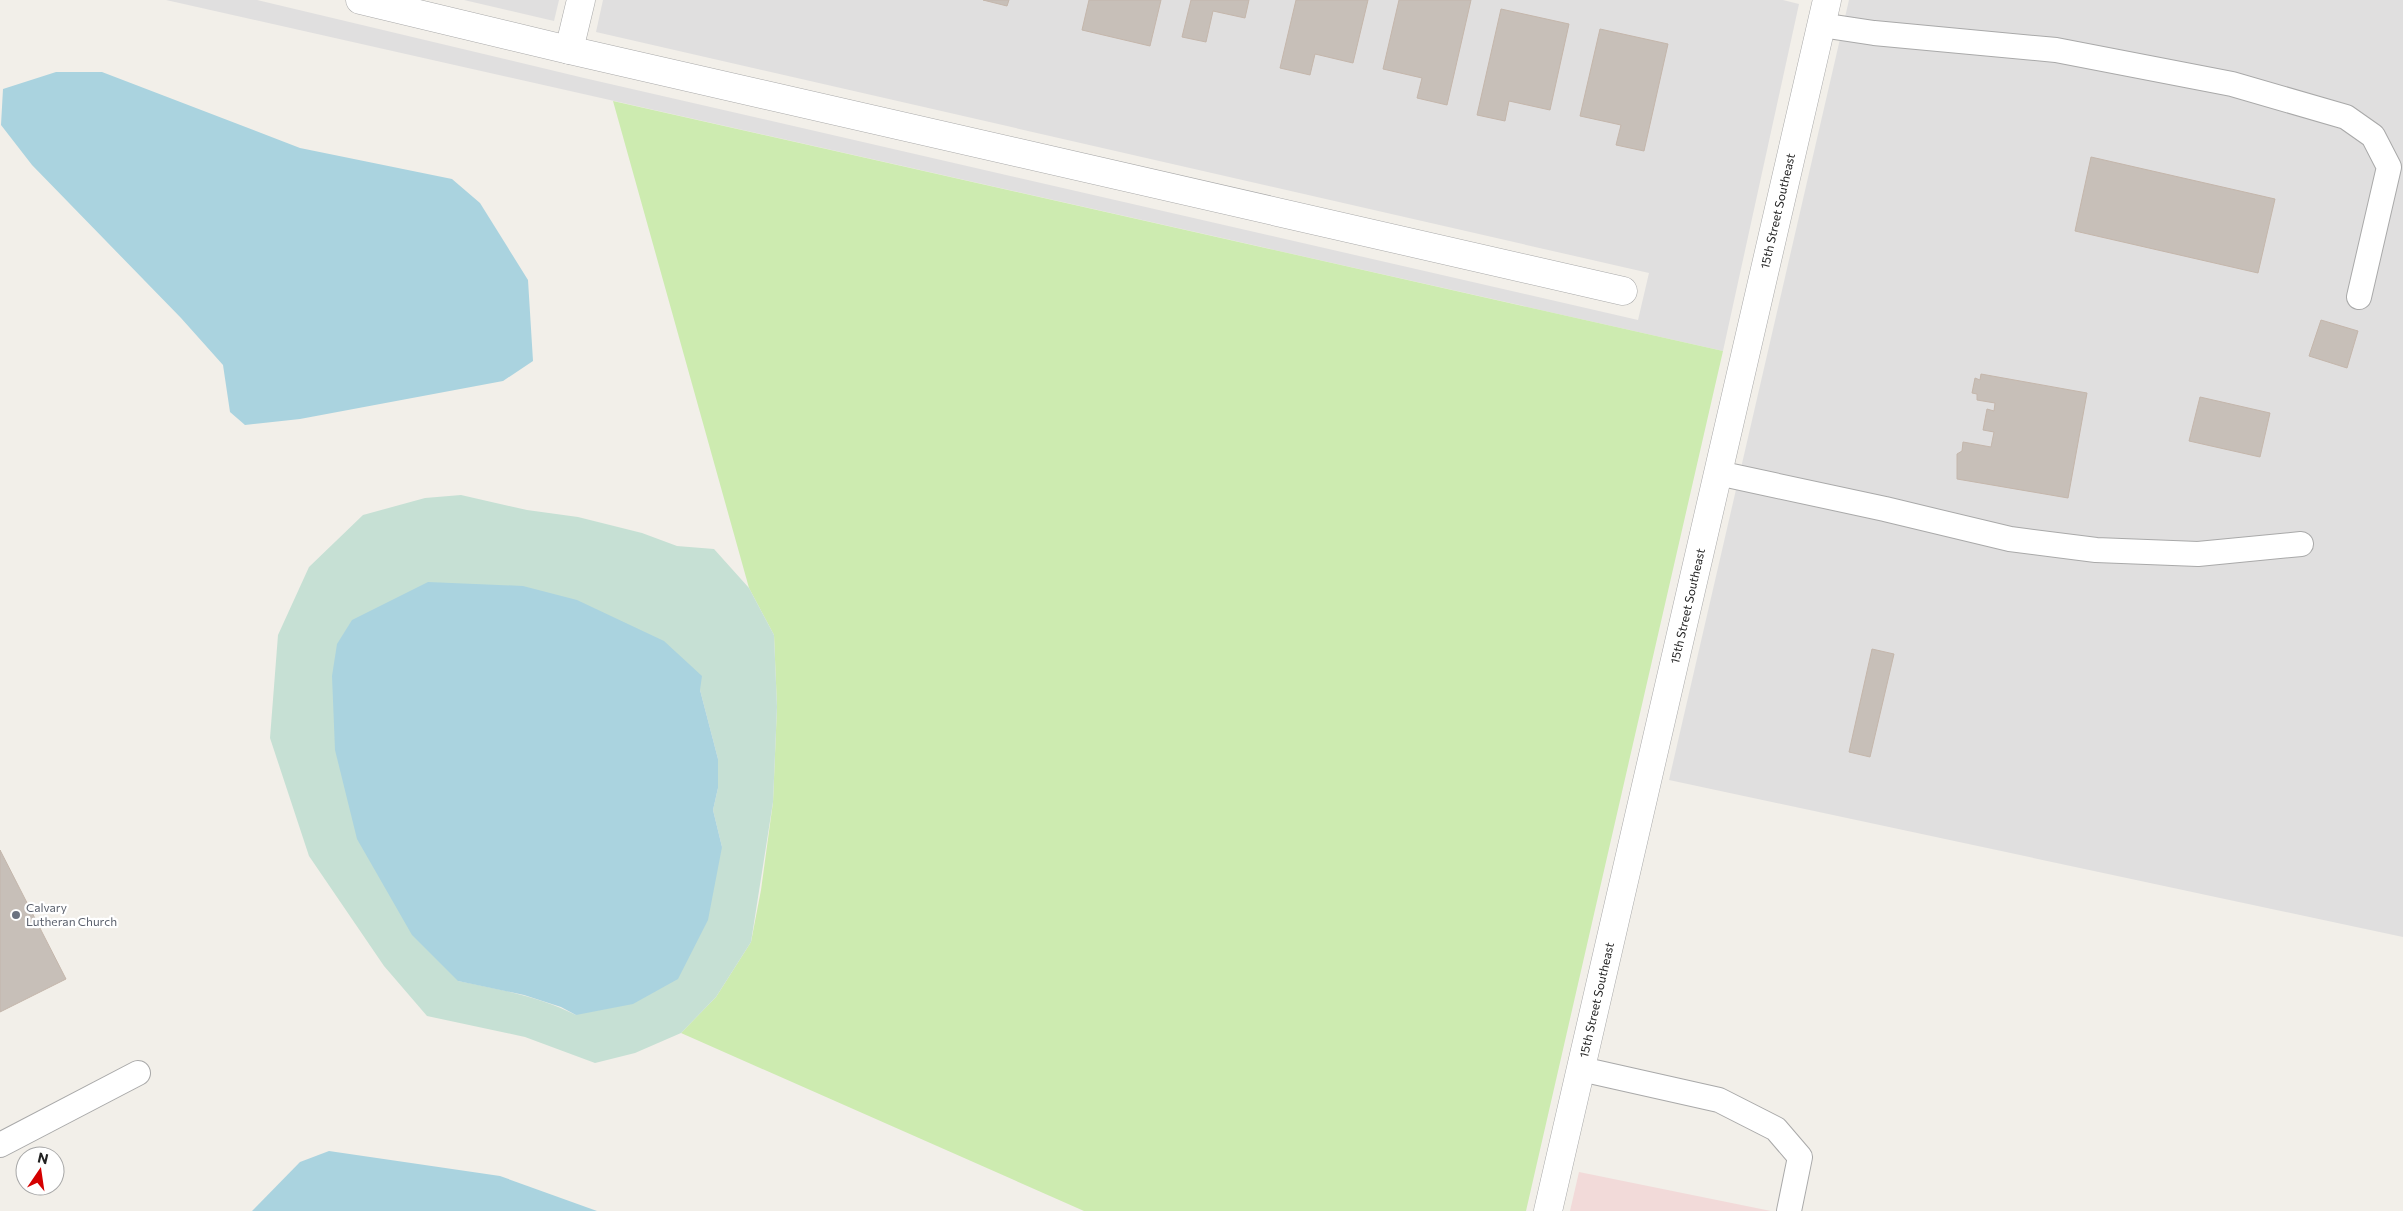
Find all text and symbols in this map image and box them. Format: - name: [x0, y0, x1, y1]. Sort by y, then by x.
- street label: 15th Street Southeast: [1757, 152, 1797, 270]
- street label: 15th Street Southeast: [1667, 547, 1707, 665]
- place label: Calvary Lutheran Church: [26, 900, 117, 928]
- marker: Calvary Lutheran Church: [10, 909, 22, 921]
- street label: 15th Street Southeast: [1576, 941, 1616, 1059]
- north arrow: [15, 1146, 65, 1196]
- text: N: [36, 1148, 50, 1167]

